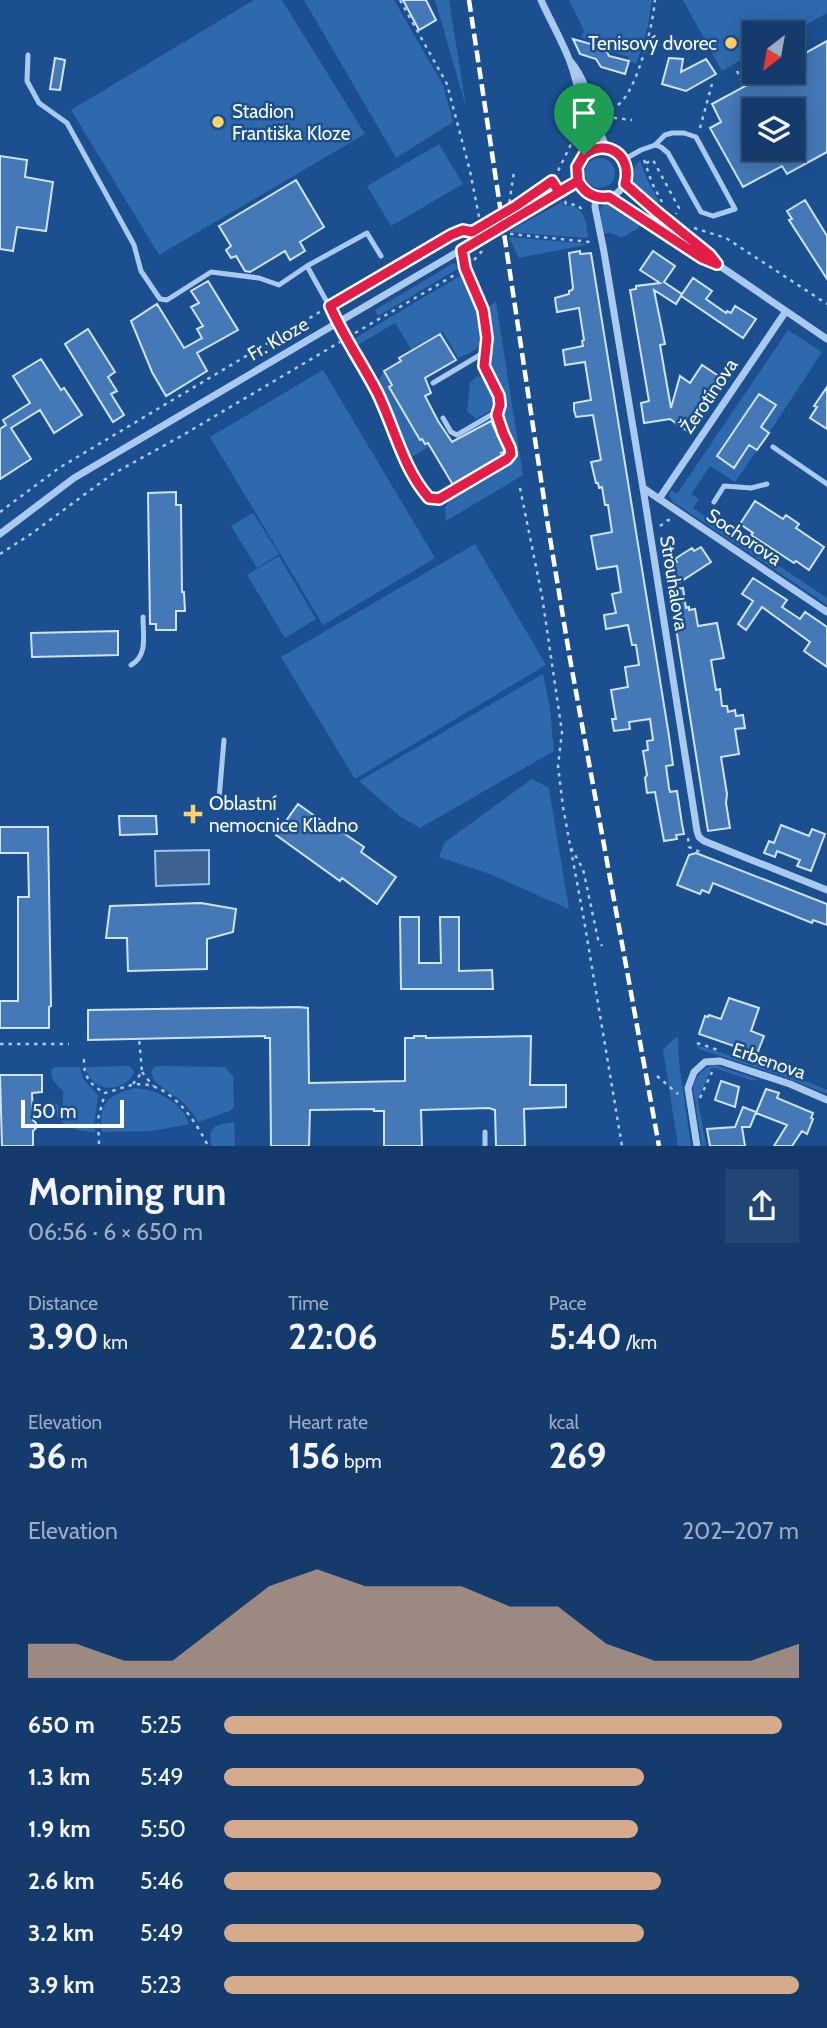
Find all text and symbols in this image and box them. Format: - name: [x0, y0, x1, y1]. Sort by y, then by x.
- north arrow: [742, 21, 805, 84]
- map controls: [742, 21, 805, 161]
- place label: Tenisový dvorec: [588, 32, 717, 55]
- marker: Tenisový dvorec: [723, 35, 739, 51]
- pin: [554, 83, 614, 155]
- icon: arrive: [565, 94, 603, 132]
- button: layers: [742, 98, 805, 161]
- place label: Stadion Františka Kloze: [232, 100, 351, 145]
- marker: Stadion Františka Kloze: [210, 114, 226, 130]
- street label: Fr. Kloze: [243, 312, 313, 366]
- street label: Žerotínova: [675, 354, 742, 438]
- street label: Sochorova: [702, 504, 786, 570]
- street label: Strouhalova: [655, 534, 693, 632]
- place label: Oblastní nemocnice Kladno: [209, 792, 358, 837]
- marker: Oblastní nemocnice Kladno: [183, 804, 203, 824]
- street label: Erbenova: [729, 1038, 809, 1084]
- scale bar: [21, 1097, 124, 1129]
- text: 50 m: [32, 1100, 76, 1123]
- text: Morning run: [28, 1168, 227, 1215]
- button: share: [725, 1169, 799, 1243]
- text: 06:56 · 6 × 650 m: [28, 1218, 203, 1246]
- text: Distance: [28, 1292, 98, 1315]
- text: Time: [288, 1292, 329, 1315]
- text: Pace: [549, 1292, 587, 1315]
- text: 3.90: [28, 1315, 99, 1358]
- text: 22:06: [288, 1315, 378, 1358]
- text: 5:40: [549, 1315, 622, 1358]
- text: km: [99, 1331, 128, 1354]
- text: /km: [622, 1331, 657, 1354]
- text: Elevation: [28, 1411, 102, 1434]
- text: Heart rate: [288, 1411, 368, 1434]
- text: kcal: [549, 1411, 579, 1434]
- text: 36: [28, 1434, 67, 1477]
- text: 156: [288, 1434, 340, 1477]
- text: 269: [549, 1434, 607, 1477]
- text: m: [67, 1450, 88, 1473]
- text: bpm: [340, 1450, 382, 1473]
- text: Elevation: [28, 1517, 118, 1545]
- text: 202–207 m: [682, 1517, 799, 1545]
- text: 650 m: [28, 1711, 95, 1739]
- text: 5:25: [140, 1711, 182, 1739]
- text: 1.3 km: [28, 1763, 90, 1791]
- text: 5:49: [140, 1763, 184, 1791]
- text: 1.9 km: [28, 1815, 91, 1843]
- text: 5:50: [140, 1815, 186, 1843]
- text: 2.6 km: [28, 1867, 95, 1895]
- text: 5:46: [140, 1867, 184, 1895]
- text: 3.2 km: [28, 1919, 94, 1947]
- text: 5:49: [140, 1919, 184, 1947]
- text: 3.9 km: [28, 1971, 94, 1999]
- text: 5:23: [140, 1971, 182, 1999]

